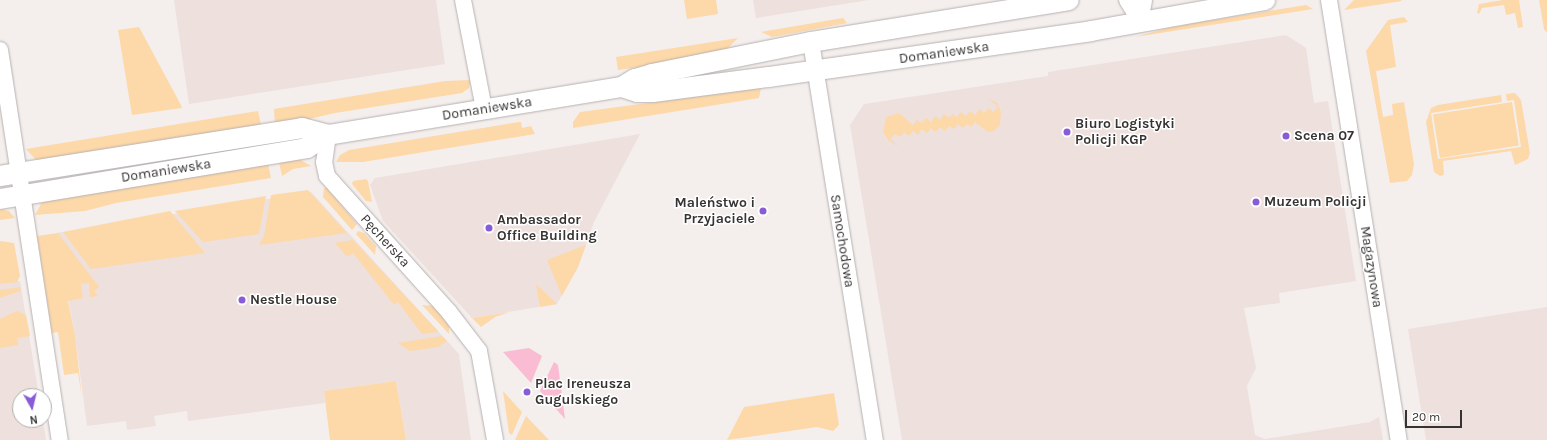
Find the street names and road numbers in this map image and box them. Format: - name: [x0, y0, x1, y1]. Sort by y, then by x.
- street label: Domaniewska: [898, 38, 990, 68]
- street label: Domaniewska: [441, 94, 533, 124]
- street label: Domaniewska: [120, 156, 212, 186]
- street label: Samochodowa: [826, 193, 858, 289]
- street label: Pęcherska: [357, 211, 413, 271]
- street label: Magazynowa: [1356, 225, 1386, 309]

